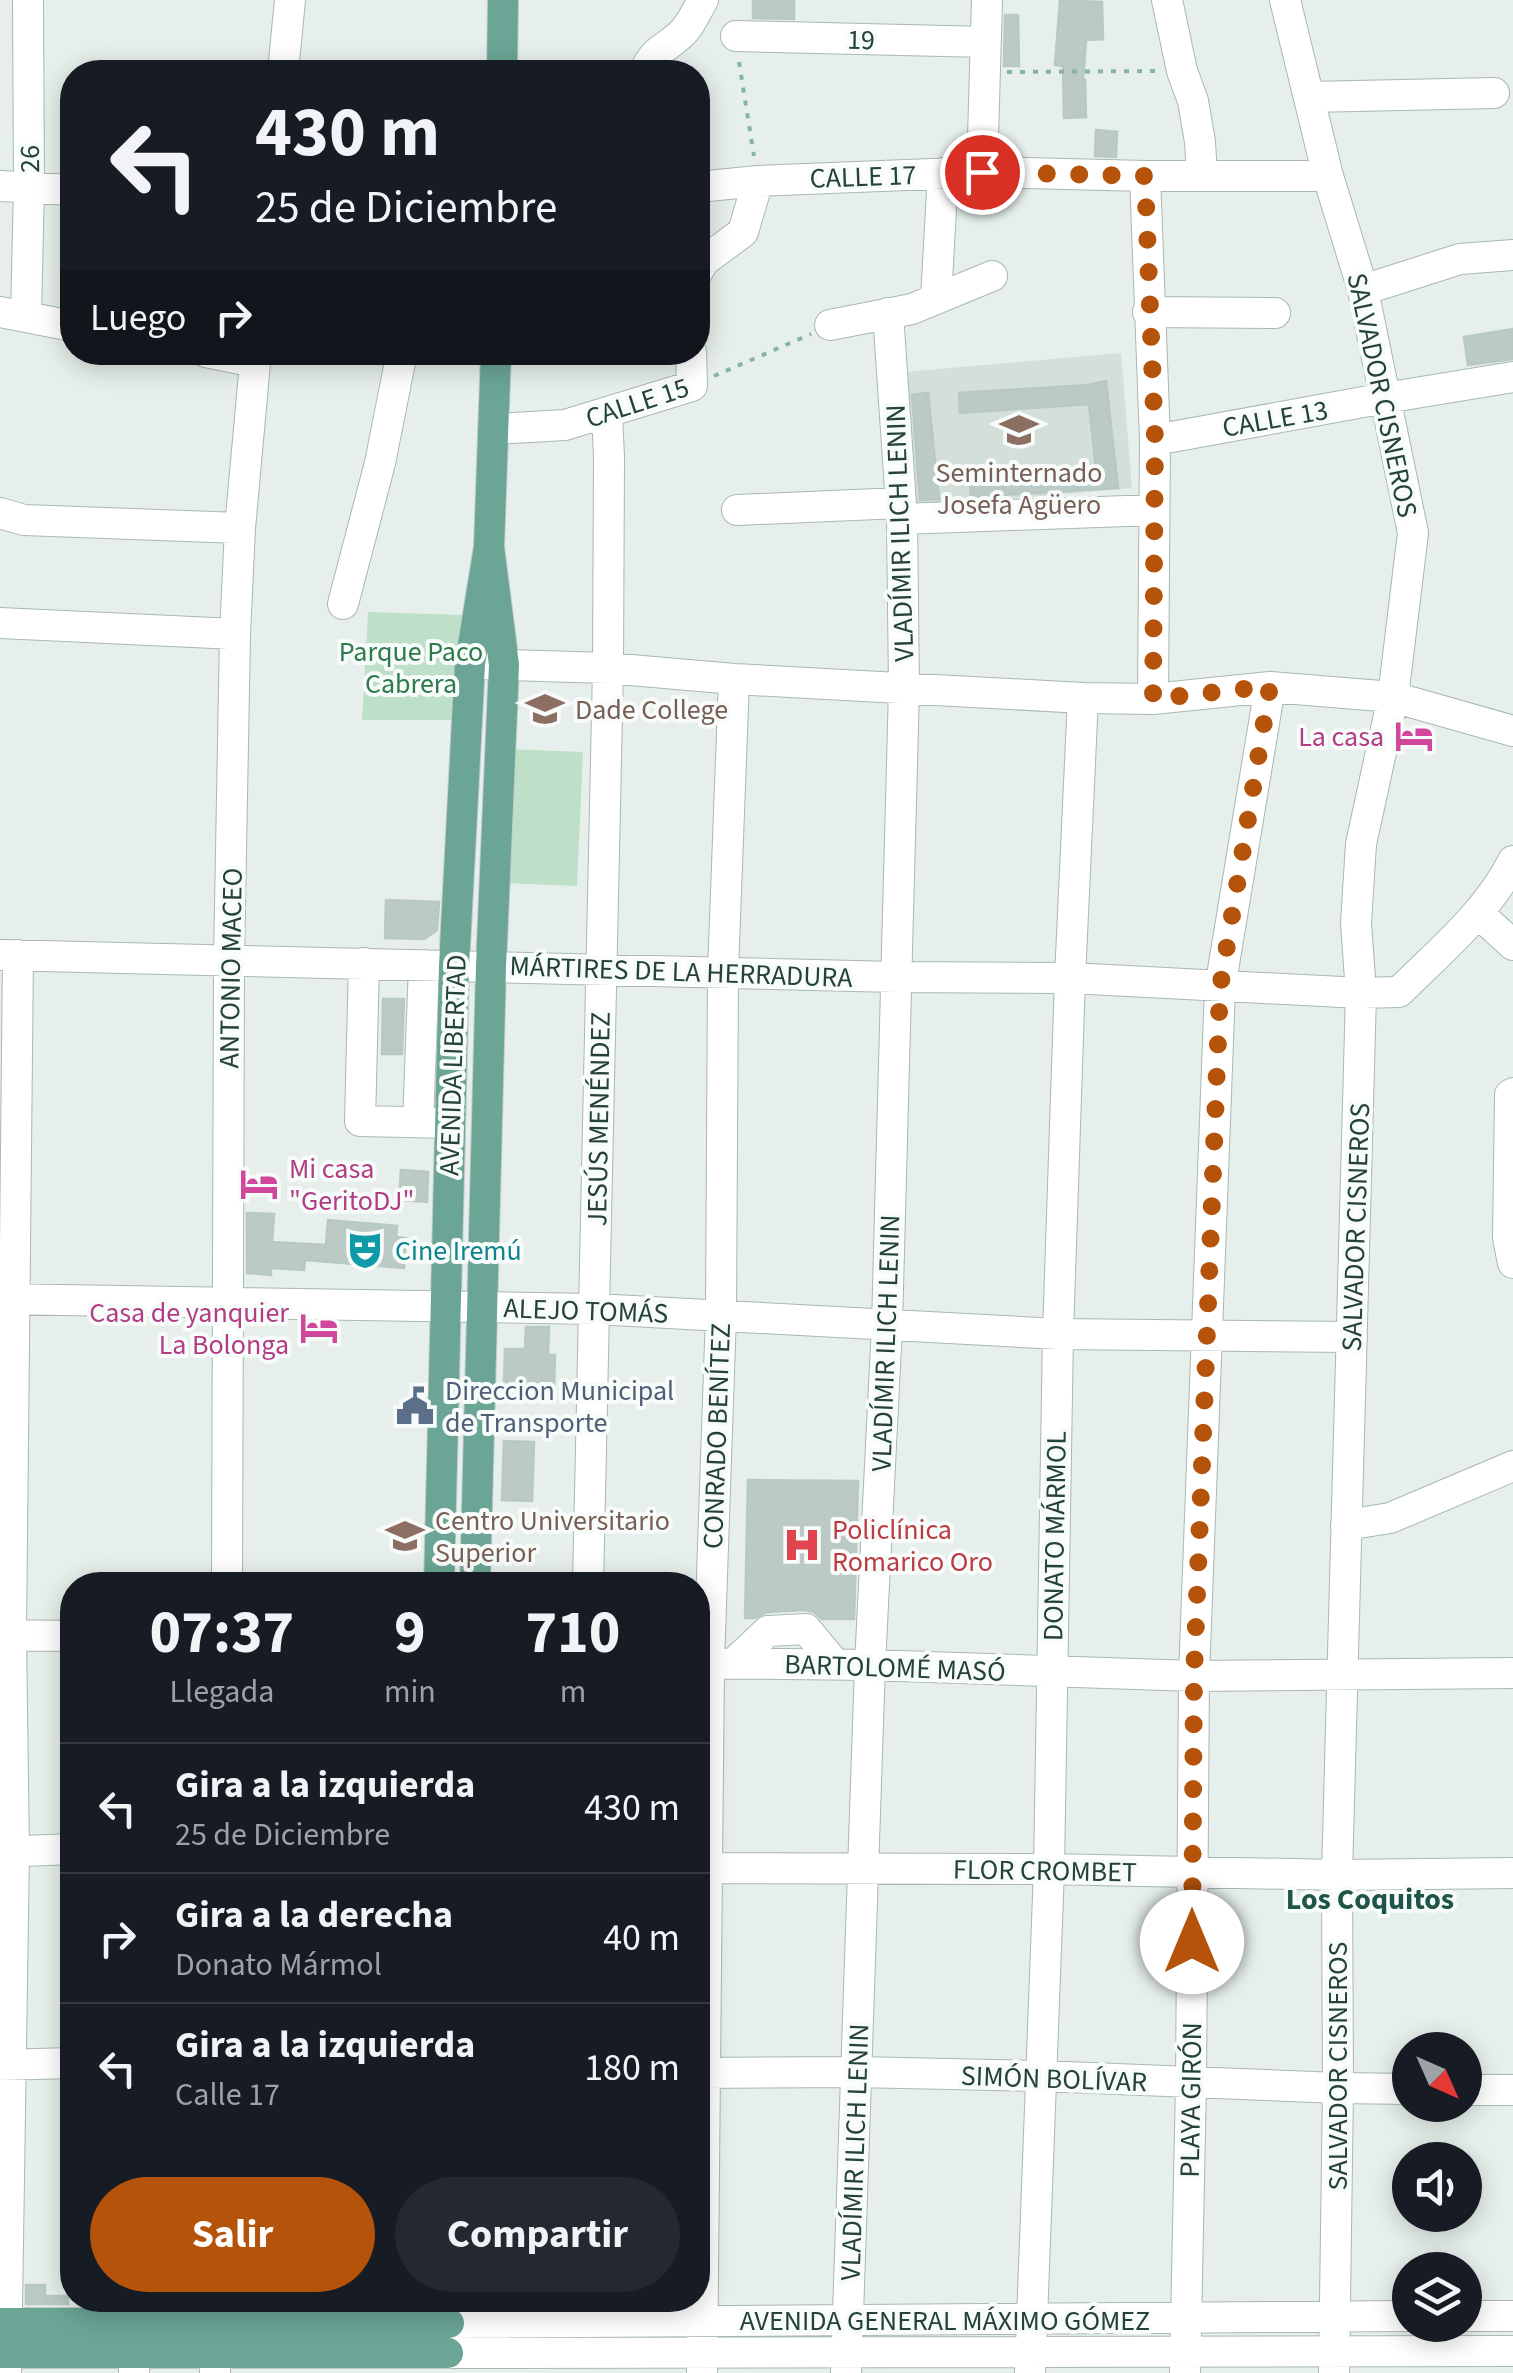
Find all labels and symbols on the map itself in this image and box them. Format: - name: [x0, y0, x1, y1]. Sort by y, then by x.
- street label: 19: [847, 20, 875, 60]
- pin: [940, 130, 1025, 215]
- street label: 26: [10, 145, 50, 173]
- street label: CALLE 17: [809, 155, 917, 199]
- street label: SALVADOR CISNEROS: [1337, 269, 1427, 521]
- street label: CALLE 15: [580, 367, 694, 438]
- street label: CALLE 13: [1219, 390, 1331, 448]
- street label: VLADÍMIR ILICH LENIN: [876, 404, 924, 662]
- school or university icon: Seminternado Josefa Agüero: [998, 409, 1040, 451]
- place label: Seminternado Josefa Agüero: [935, 453, 1103, 525]
- park label: Parque Paco Cabrera: [339, 632, 483, 704]
- school or university icon: Dade College: [524, 688, 566, 730]
- place label: Dade College: [575, 690, 728, 730]
- hotel icon: La casa: [1393, 715, 1435, 757]
- place label: La casa: [1298, 717, 1384, 757]
- street label: ANTONIO MACEO: [209, 867, 253, 1069]
- street label: MÁRTIRES DE LA HERRADURA: [509, 946, 854, 998]
- street label: AVENIDA LIBERTAD: [429, 954, 477, 1176]
- street label: JESÚS MENÉNDEZ: [577, 1011, 621, 1227]
- street label: SALVADOR CISNEROS: [1332, 1102, 1380, 1352]
- place label: Mi casa "GeritoDJ": [289, 1149, 414, 1221]
- hotel icon: Mi casa "GeritoDJ": [238, 1163, 280, 1205]
- street label: VLADÍMIR ILICH LENIN: [862, 1214, 910, 1472]
- theatre icon: Cine Iremú: [344, 1229, 386, 1271]
- place label: Cine Iremú: [395, 1231, 522, 1271]
- street label: ALEJO TOMÁS: [503, 1288, 669, 1334]
- place label: Casa de yanquier La Bolonga: [89, 1293, 289, 1365]
- hotel icon: Casa de yanquier La Bolonga: [298, 1307, 340, 1349]
- street label: CONRADO BENÍTEZ: [693, 1322, 741, 1550]
- place label: Direccion Municipal de Transporte: [445, 1371, 674, 1443]
- public building icon: Direccion Municipal de Transporte: [394, 1385, 436, 1427]
- street label: DONATO MÁRMOL: [1033, 1431, 1077, 1641]
- place label: Centro Universitario Superior: [435, 1501, 670, 1573]
- place label: Policlínica Romarico Oro: [832, 1510, 993, 1582]
- school or university icon: Centro Universitario Superior: [384, 1515, 426, 1557]
- hospital icon: Policlínica Romarico Oro: [781, 1524, 823, 1566]
- street label: BARTOLOMÉ MASÓ: [784, 1644, 1006, 1692]
- street label: FLOR CROMBET: [953, 1849, 1137, 1893]
- district label: Los Coquitos: [1286, 1878, 1454, 1921]
- position arrow: [1140, 1890, 1244, 1994]
- street label: SALVADOR CISNEROS: [1318, 1942, 1358, 2190]
- street label: PLAYA GIRÓN: [1170, 2022, 1212, 2178]
- street label: VLADÍMIR ILICH LENIN: [831, 2023, 879, 2281]
- north arrow: [1392, 2032, 1482, 2122]
- street label: SIMÓN BOLÍVAR: [960, 2056, 1148, 2102]
- street label: AVENIDA GENERAL MÁXIMO GÓMEZ: [740, 2301, 1150, 2341]

